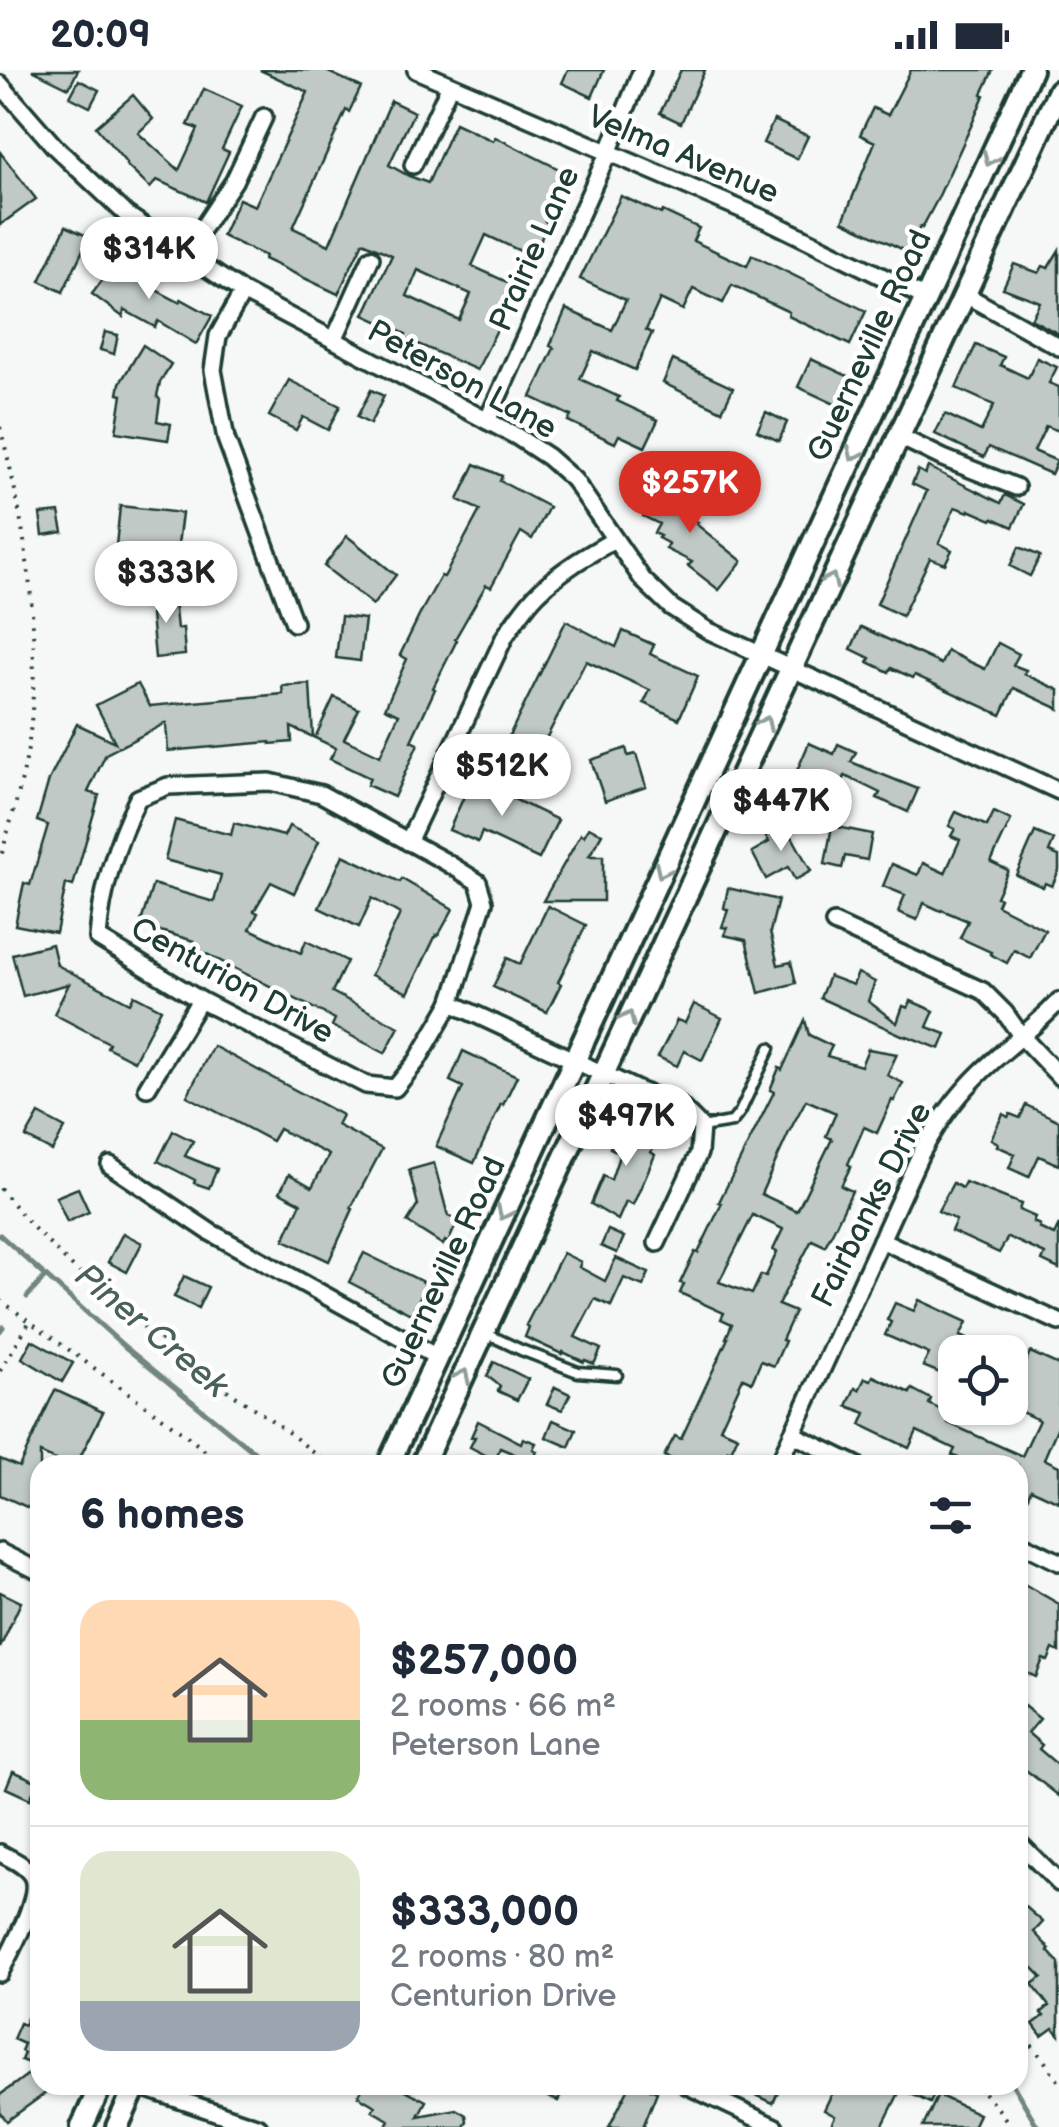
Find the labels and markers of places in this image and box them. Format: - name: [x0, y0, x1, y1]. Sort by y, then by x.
- pin: $314K: [79, 217, 219, 302]
- pin: $257K: [620, 451, 760, 536]
- pin: $333K: [96, 541, 236, 626]
- pin: $512K: [432, 734, 572, 819]
- pin: $447K: [711, 769, 851, 854]
- pin: $497K: [556, 1084, 696, 1169]

